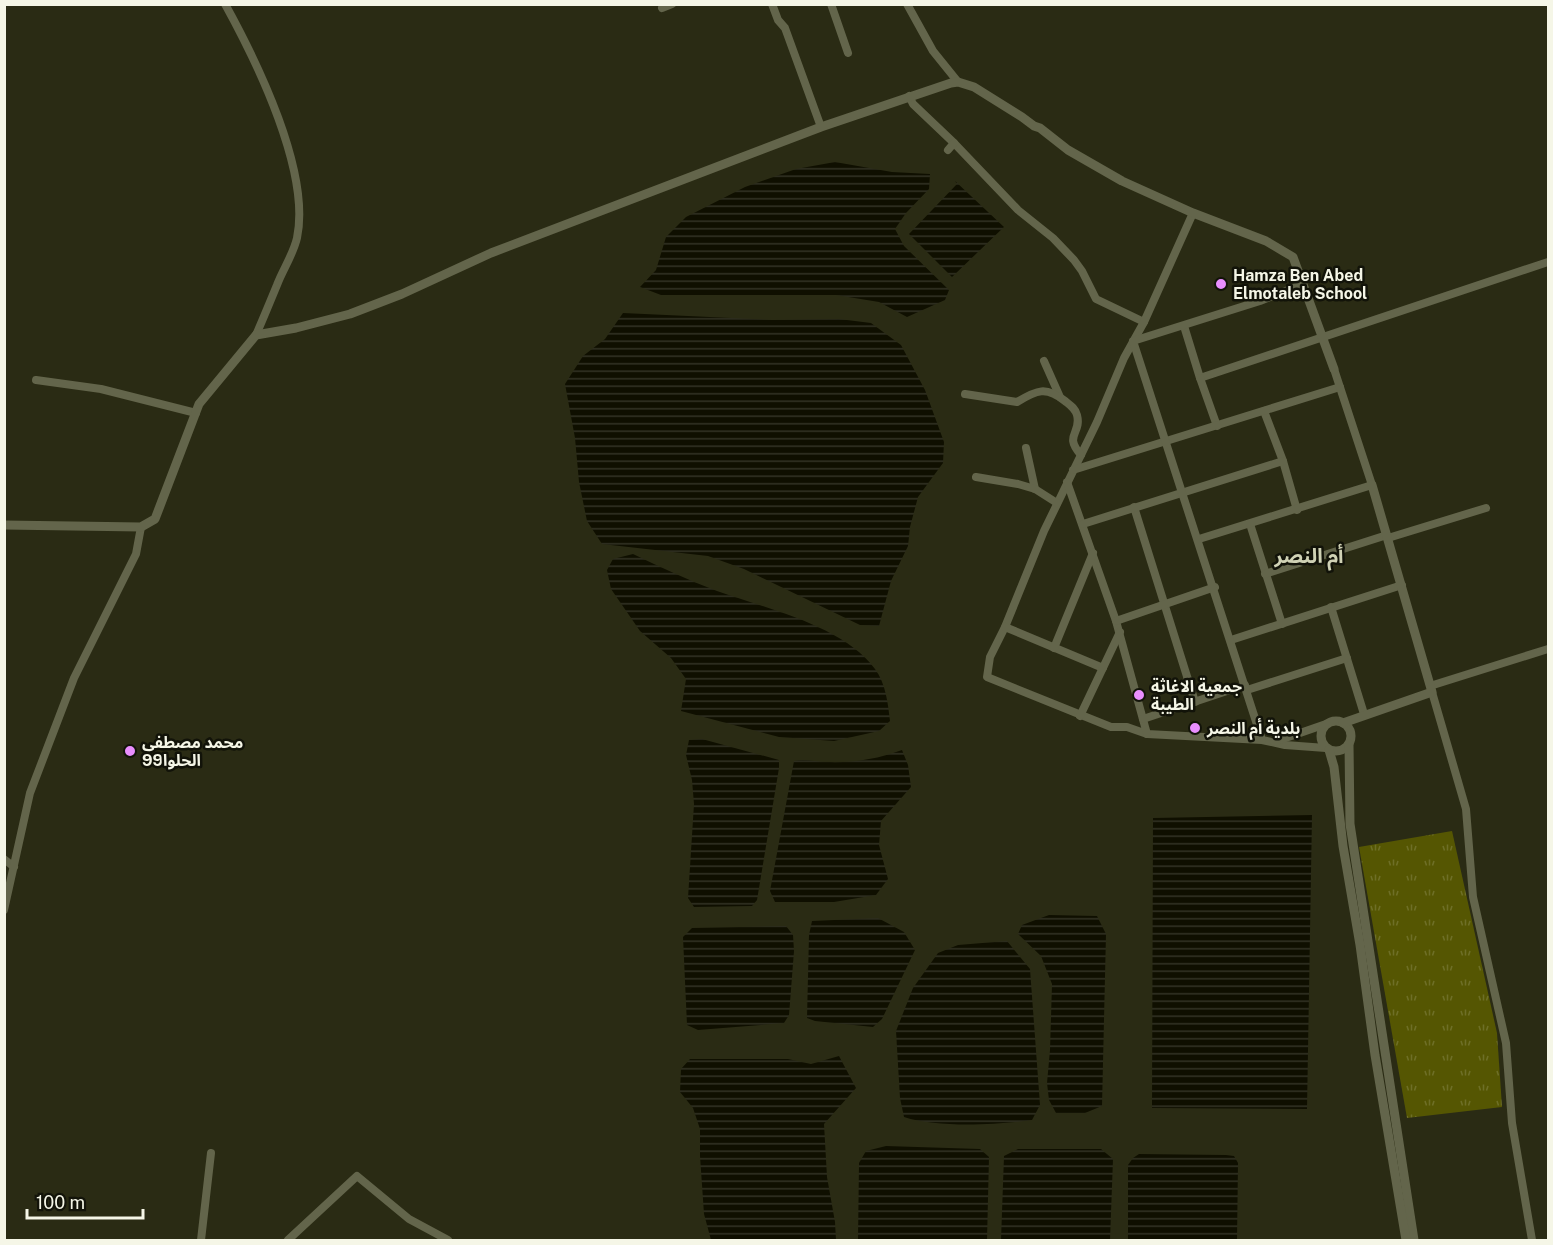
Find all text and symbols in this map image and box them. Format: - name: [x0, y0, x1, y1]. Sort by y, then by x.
- place label: Hamza Ben Abed Elmotaleb School: [1233, 266, 1367, 303]
- marker: Hamza Ben Abed Elmotaleb School: [1214, 277, 1228, 291]
- district label: أم النصر: [1273, 543, 1344, 571]
- place label: جمعية الاغاثة الطيبة: [1151, 677, 1242, 714]
- marker: جمعية الاغاثة الطيبة: [1132, 688, 1146, 702]
- place label: بلدية أم النصر: [1206, 718, 1300, 740]
- marker: بلدية أم النصر: [1188, 721, 1202, 735]
- place label: محمد مصطفى الحلوا99: [142, 733, 243, 770]
- marker: محمد مصطفى الحلوا99: [123, 744, 137, 758]
- scale bar: [27, 1182, 142, 1220]
- text: 100 m: [36, 1192, 85, 1213]

